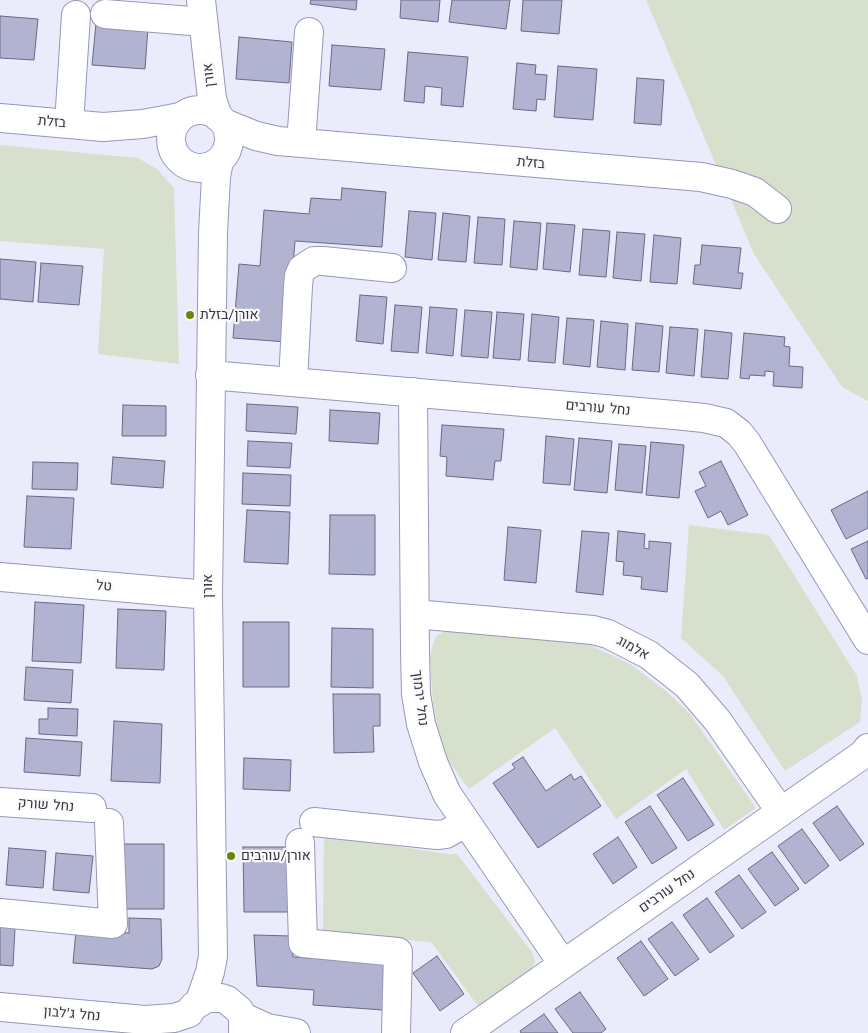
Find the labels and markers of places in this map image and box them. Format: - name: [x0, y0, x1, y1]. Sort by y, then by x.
- place label: אורן/בזלת: [200, 307, 258, 323]
- marker: אורן/בזלת: [184, 309, 196, 321]
- place label: אורן/עורבים: [241, 848, 311, 864]
- marker: אורן/עורבים: [225, 850, 237, 862]

